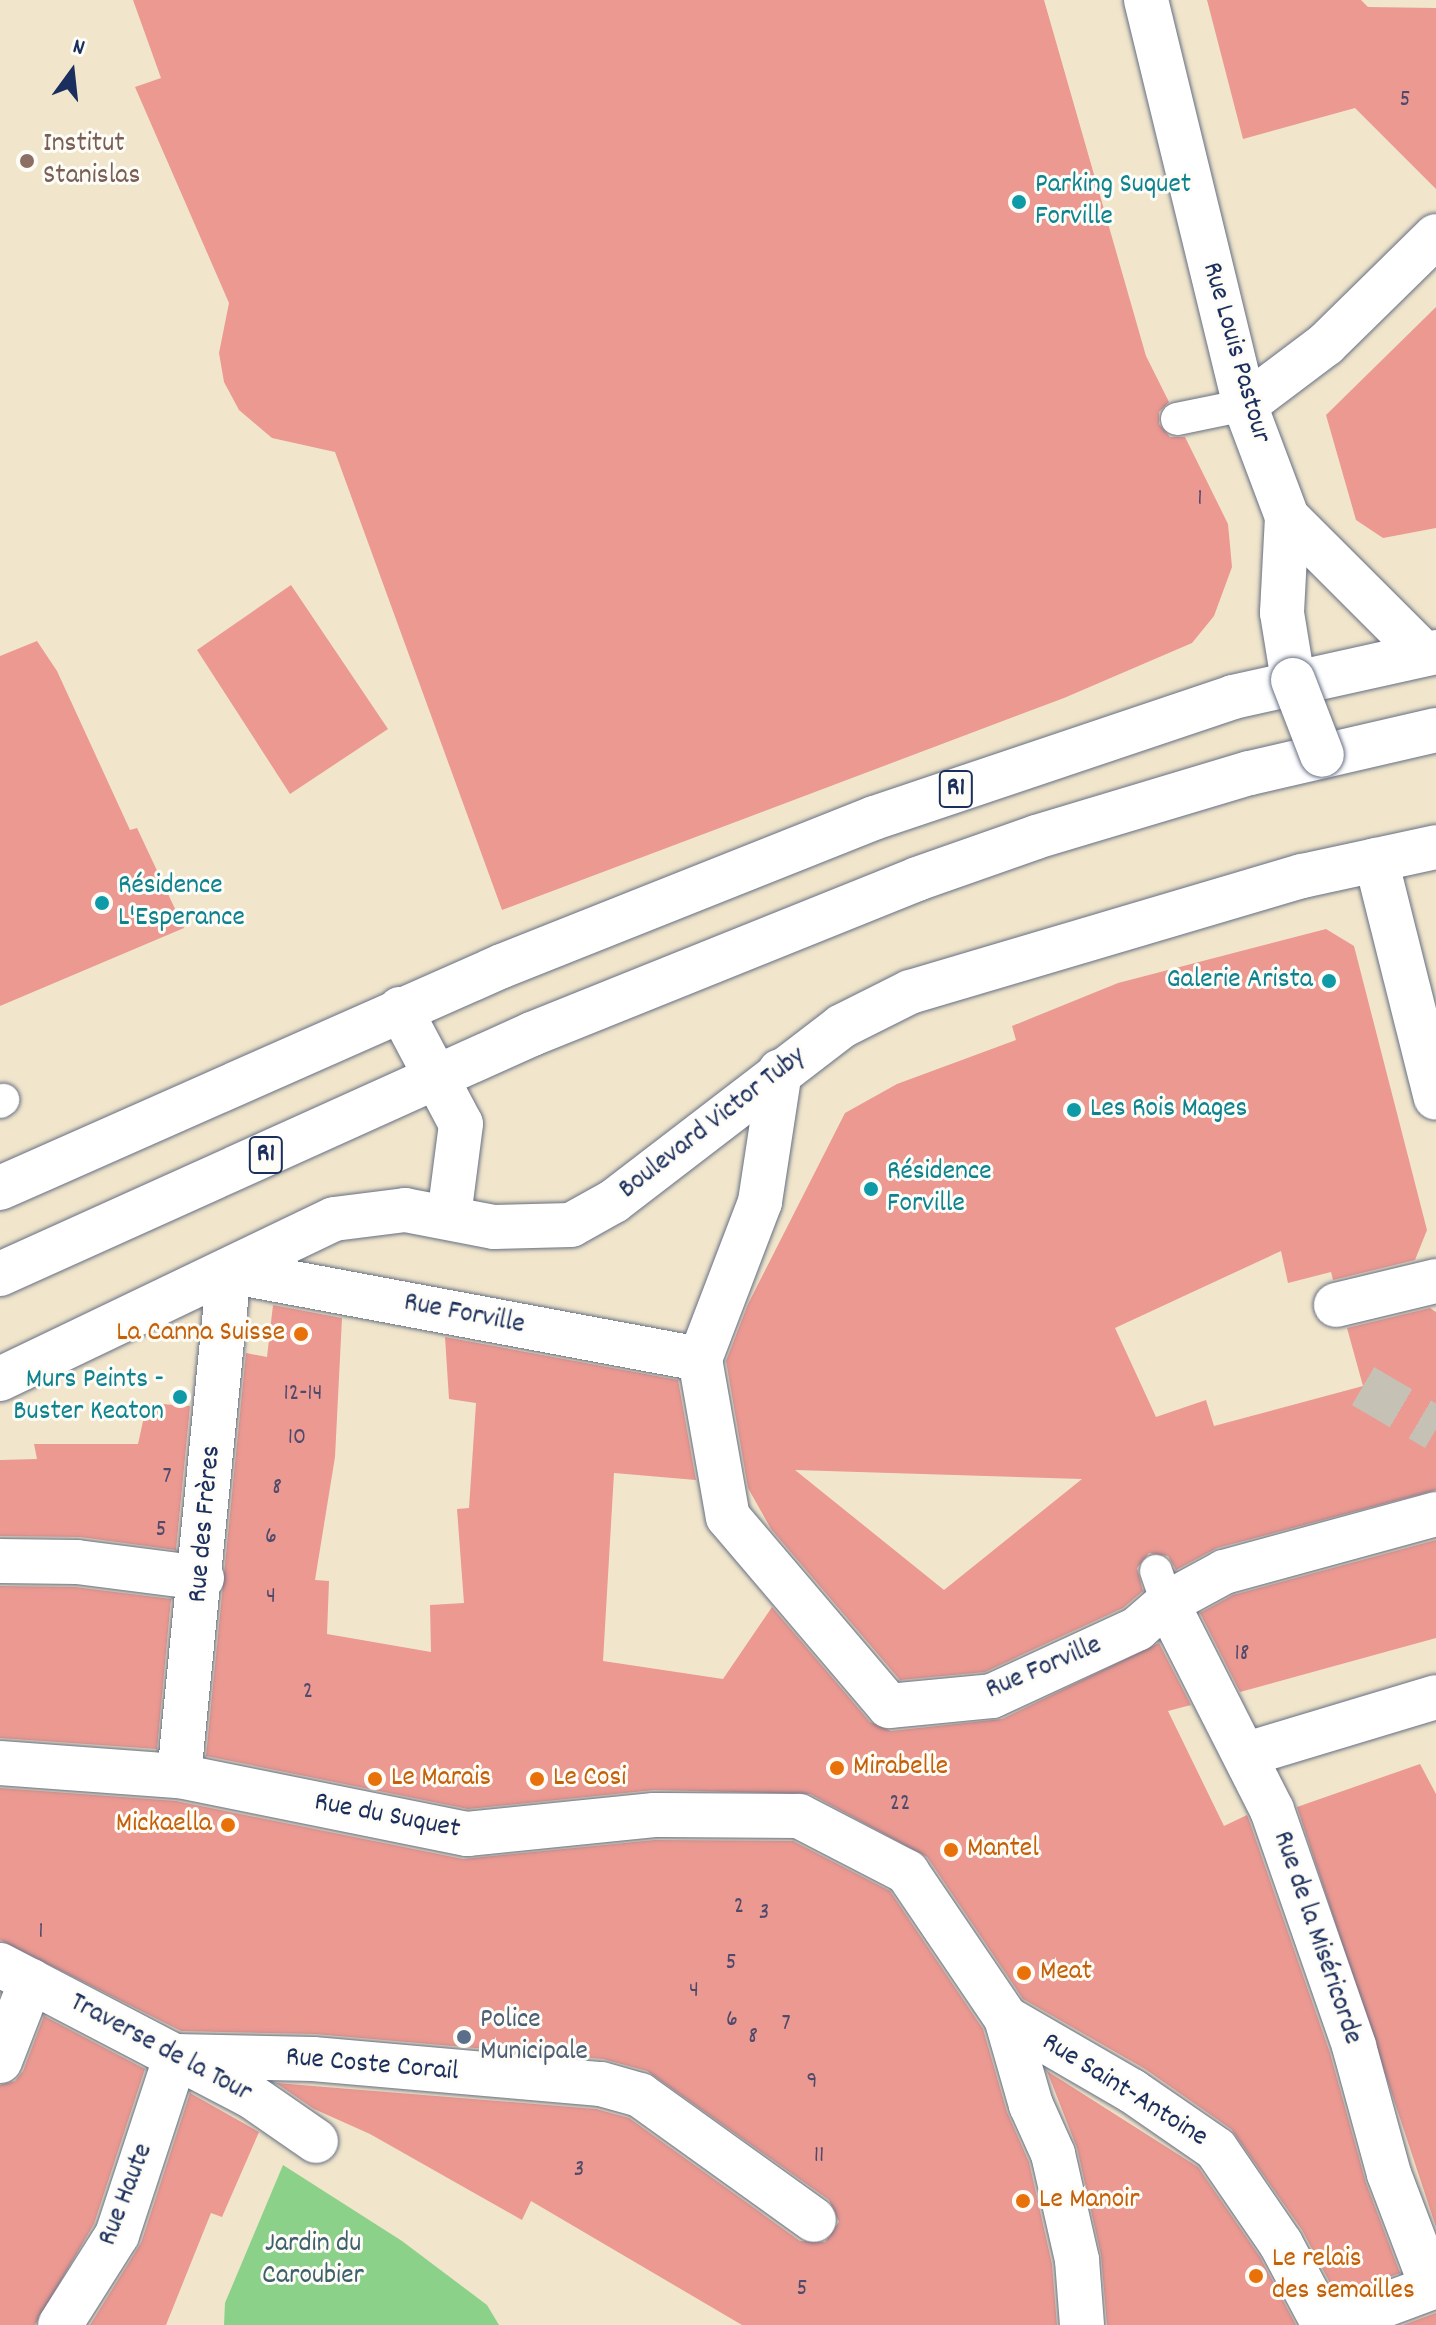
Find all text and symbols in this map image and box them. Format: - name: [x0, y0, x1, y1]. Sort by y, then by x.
- north arrow: [32, 32, 112, 112]
- text: N: [69, 32, 88, 65]
- house number: 5: [1399, 87, 1411, 115]
- place label: Institut Stanislas: [43, 128, 140, 194]
- marker: Institut Stanislas: [18, 152, 36, 170]
- place label: Parking Suquet Forville: [1035, 169, 1191, 235]
- marker: Parking Suquet Forville: [1010, 193, 1028, 211]
- street label: Rue Louis Pastour: [1193, 259, 1277, 447]
- house number: 1: [1197, 486, 1203, 514]
- road number: R1: [938, 767, 974, 811]
- place label: Résidence L'Esperance: [118, 870, 245, 936]
- marker: Résidence L'Esperance: [93, 894, 111, 912]
- place label: Galerie Arista: [1166, 964, 1313, 998]
- marker: Galerie Arista: [1320, 972, 1338, 990]
- street label: Boulevard Victor Tuby: [613, 1041, 813, 1207]
- place label: Les Rois Mages: [1090, 1093, 1247, 1127]
- marker: Les Rois Mages: [1065, 1101, 1083, 1119]
- road number: R1: [248, 1133, 284, 1177]
- place label: Résidence Forville: [887, 1156, 992, 1222]
- marker: Résidence Forville: [862, 1180, 880, 1198]
- street label: Rue Forville: [401, 1287, 527, 1343]
- place label: La Canna Suisse: [116, 1317, 285, 1351]
- marker: La Canna Suisse: [292, 1325, 310, 1343]
- place label: Murs Peints - Buster Keaton: [13, 1364, 164, 1430]
- house number: 12-14: [283, 1381, 323, 1409]
- marker: Murs Peints - Buster Keaton: [171, 1388, 189, 1406]
- house number: 10: [288, 1425, 306, 1453]
- street label: Rue des Frères: [182, 1444, 230, 1604]
- house number: 7: [162, 1464, 172, 1492]
- house number: 8: [272, 1475, 282, 1503]
- house number: 5: [155, 1517, 167, 1545]
- house number: 6: [265, 1524, 277, 1552]
- house number: 4: [266, 1584, 276, 1612]
- street label: Rue Forville: [981, 1630, 1107, 1708]
- house number: 18: [1235, 1641, 1249, 1669]
- house number: 2: [303, 1679, 313, 1707]
- place label: Mirabelle: [853, 1751, 948, 1785]
- marker: Mirabelle: [828, 1759, 846, 1777]
- place label: Le Marais: [391, 1762, 491, 1796]
- place label: Le Cosi: [553, 1762, 626, 1796]
- marker: Le Marais: [366, 1770, 384, 1788]
- marker: Le Cosi: [528, 1770, 546, 1788]
- street label: Rue du Suquet: [311, 1786, 463, 1848]
- house number: 22: [890, 1791, 910, 1819]
- place label: Mickaella: [116, 1808, 212, 1842]
- marker: Mickaella: [219, 1816, 237, 1834]
- street label: Rue de la Miséricorde: [1264, 1827, 1368, 2049]
- place label: Mantel: [967, 1833, 1039, 1867]
- marker: Mantel: [942, 1841, 960, 1859]
- house number: 2: [734, 1894, 744, 1922]
- house number: 3: [759, 1900, 769, 1928]
- house number: 1: [38, 1919, 44, 1947]
- house number: 5: [725, 1950, 737, 1978]
- place label: Meat: [1040, 1956, 1092, 1990]
- marker: Meat: [1015, 1964, 1033, 1982]
- house number: 4: [689, 1978, 699, 2006]
- street label: Traverse de la Tour: [63, 1987, 257, 2111]
- place label: Police Municipale: [480, 2004, 588, 2070]
- house number: 6: [726, 2007, 738, 2035]
- house number: 7: [781, 2011, 791, 2039]
- house number: 8: [748, 2024, 758, 2052]
- street label: Rue Saint-Antoine: [1035, 2027, 1213, 2155]
- marker: Police Municipale: [455, 2028, 473, 2046]
- street label: Rue Coste Corail: [284, 2042, 460, 2090]
- house number: 9: [807, 2069, 817, 2097]
- street label: Rue Haute: [92, 2139, 162, 2251]
- house number: 11: [814, 2143, 824, 2171]
- house number: 3: [574, 2157, 584, 2185]
- place label: Le Manoir: [1039, 2184, 1140, 2218]
- marker: Le Manoir: [1014, 2192, 1032, 2210]
- park label: Jardin du Caroubier: [262, 2228, 364, 2294]
- place label: Le relais des semailles: [1272, 2243, 1415, 2309]
- marker: Le relais des semailles: [1247, 2267, 1265, 2285]
- house number: 5: [796, 2276, 808, 2304]

